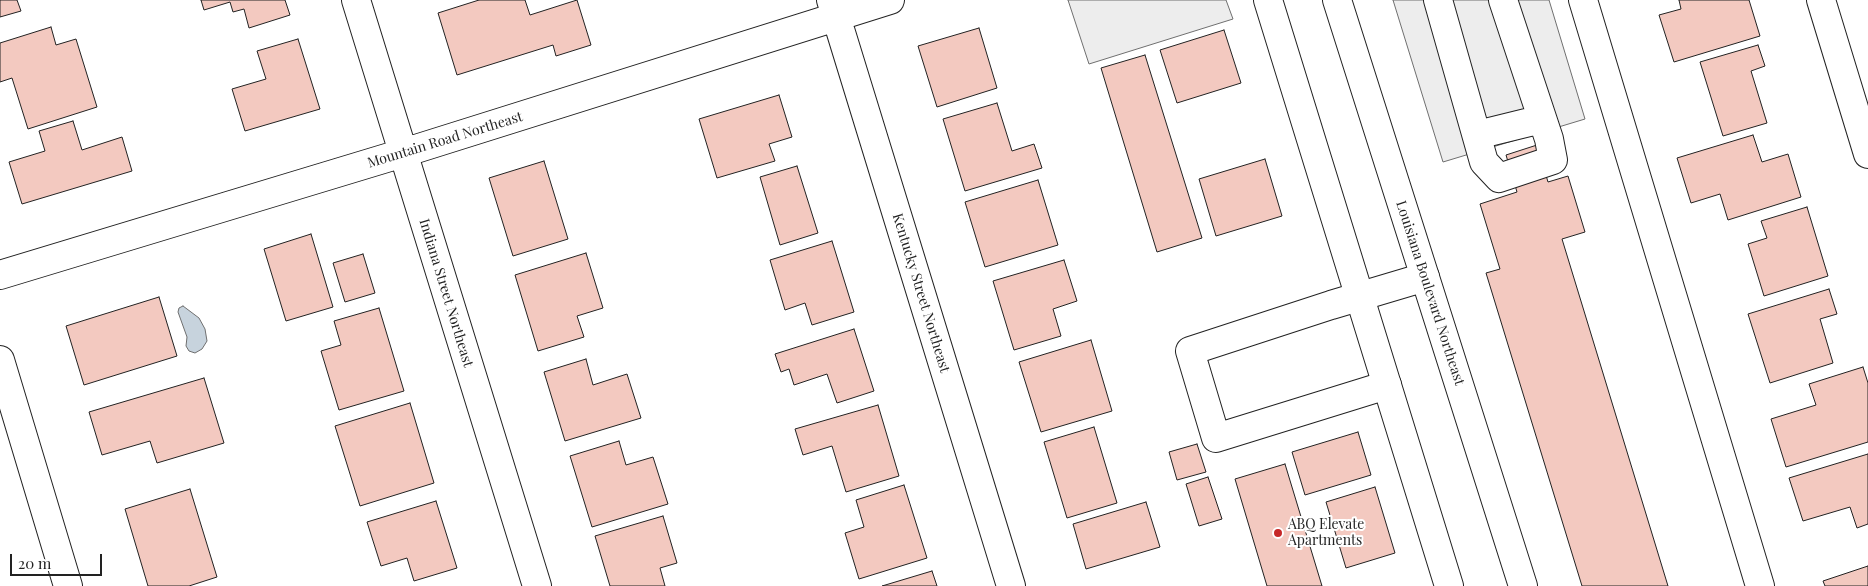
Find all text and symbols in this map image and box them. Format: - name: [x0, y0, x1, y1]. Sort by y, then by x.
- street label: Mountain Road Northeast: [365, 108, 525, 172]
- street label: Louisiana Boulevard Northeast: [1392, 199, 1468, 387]
- street label: Kentucky Street Northeast: [889, 211, 953, 375]
- street label: Indiana Street Northeast: [415, 217, 477, 369]
- place label: ABQ Elevate Apartments: [1288, 517, 1364, 550]
- marker: ABQ Elevate Apartments: [1272, 527, 1284, 539]
- scale bar: [12, 544, 105, 576]
- text: 20 m: [18, 553, 51, 573]

